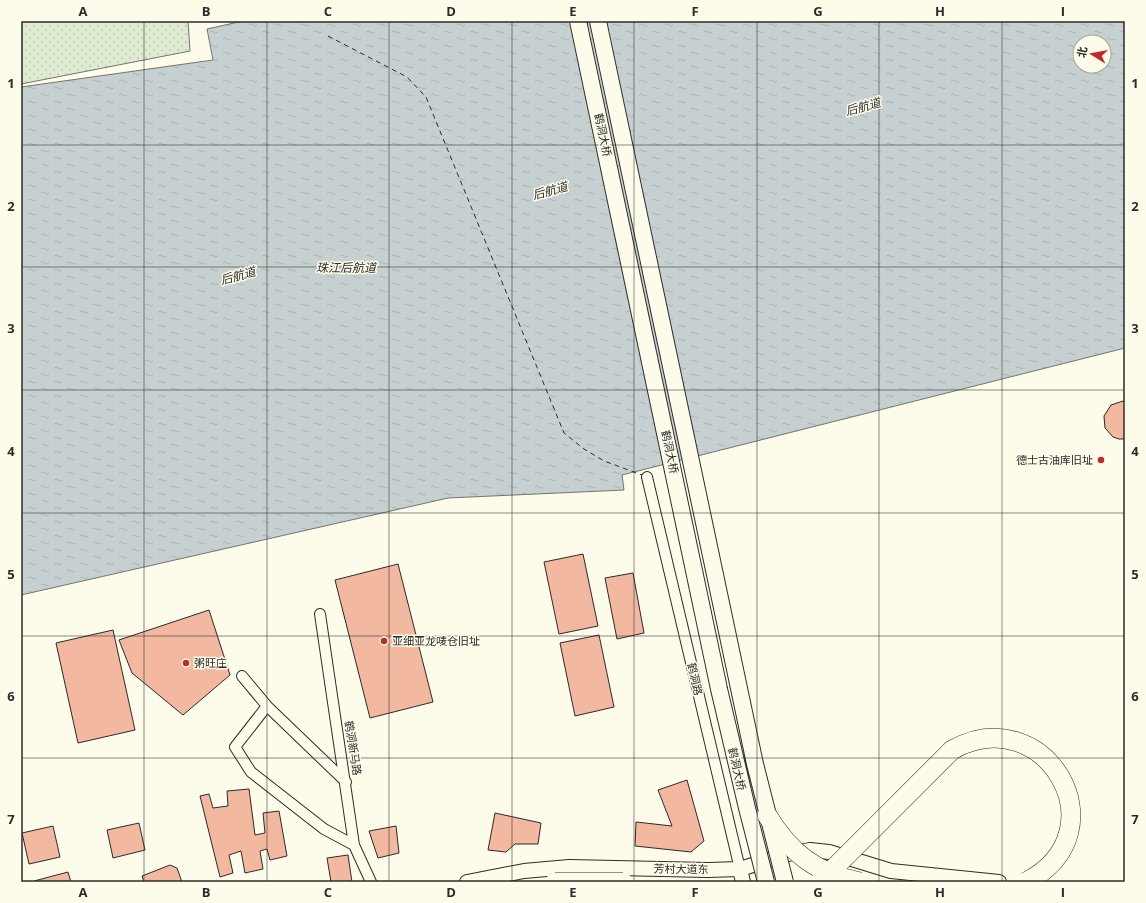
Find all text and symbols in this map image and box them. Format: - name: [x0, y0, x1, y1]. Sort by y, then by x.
- text: A: [79, 2, 88, 20]
- text: B: [202, 2, 211, 20]
- text: C: [324, 2, 332, 20]
- text: D: [446, 2, 456, 20]
- text: E: [569, 2, 577, 20]
- text: F: [691, 2, 699, 20]
- text: G: [813, 2, 823, 20]
- text: H: [935, 2, 945, 20]
- text: I: [1061, 2, 1065, 20]
- north arrow: [1072, 34, 1112, 74]
- text: 北: [1073, 45, 1090, 59]
- text: 1: [7, 74, 15, 92]
- text: 1: [1131, 74, 1139, 92]
- water label: 后航道: [843, 93, 884, 119]
- street label: 鹤洞大桥: [592, 112, 615, 158]
- water label: 后航道: [530, 177, 571, 203]
- text: 2: [7, 197, 15, 215]
- text: 2: [1131, 197, 1139, 215]
- water label: 珠江后航道: [316, 259, 378, 276]
- water label: 后航道: [218, 262, 259, 288]
- text: 3: [7, 319, 15, 337]
- text: 3: [1131, 319, 1139, 337]
- street label: 鹤洞大桥: [659, 429, 682, 475]
- text: 4: [7, 442, 15, 460]
- text: 4: [1131, 442, 1139, 460]
- place label: 德士古油库旧址: [1016, 452, 1093, 467]
- marker: 德士古油库旧址: [1096, 455, 1106, 465]
- text: 5: [7, 565, 15, 583]
- text: 5: [1131, 565, 1139, 583]
- place label: 亚细亚龙唛仓旧址: [392, 633, 480, 648]
- marker: 亚细亚龙唛仓旧址: [379, 636, 389, 646]
- place label: 粥旺庄: [194, 655, 227, 670]
- marker: 粥旺庄: [181, 658, 191, 668]
- street label: 鹤洞路: [684, 661, 707, 697]
- text: 6: [7, 687, 15, 705]
- text: 6: [1131, 687, 1139, 705]
- street label: 鹤洞新马路: [342, 720, 365, 776]
- street label: 鹤洞大桥: [725, 746, 750, 792]
- text: 7: [7, 810, 15, 828]
- text: 7: [1131, 810, 1139, 828]
- street label: 芳村大道东: [653, 861, 709, 876]
- text: A: [79, 883, 88, 901]
- text: B: [202, 883, 211, 901]
- text: C: [324, 883, 332, 901]
- text: D: [446, 883, 456, 901]
- text: E: [569, 883, 577, 901]
- text: F: [691, 883, 699, 901]
- text: G: [813, 883, 823, 901]
- text: H: [935, 883, 945, 901]
- text: I: [1061, 883, 1065, 901]

